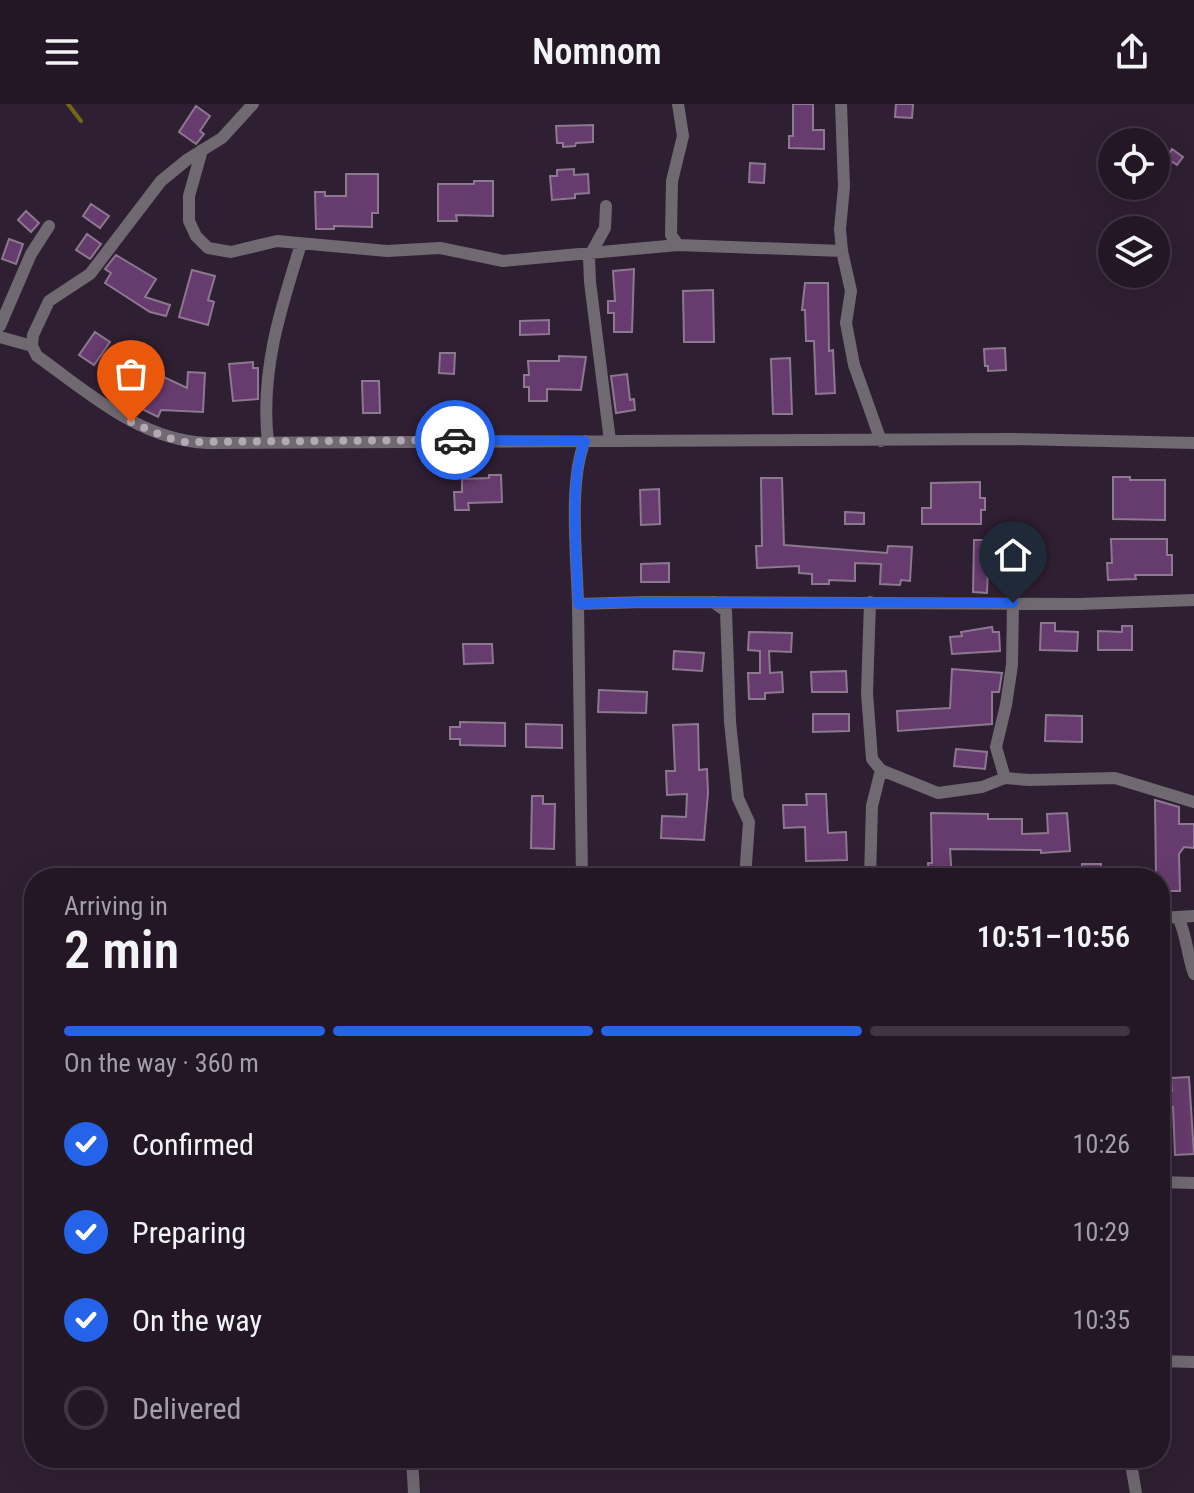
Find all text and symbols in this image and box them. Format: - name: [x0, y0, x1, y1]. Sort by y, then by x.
- icon: menu: [40, 30, 84, 74]
- icon: share: [1110, 30, 1154, 74]
- text: Nomnom: [532, 31, 662, 73]
- map controls: [1098, 128, 1170, 288]
- button: locate: [1098, 128, 1170, 200]
- button: layers: [1098, 216, 1170, 288]
- pin: [97, 340, 165, 422]
- icon: bag: [109, 352, 153, 396]
- courier: [415, 400, 495, 480]
- icon: car: [433, 418, 477, 462]
- pin: [979, 521, 1047, 603]
- icon: home: [991, 533, 1035, 577]
- text: Arriving in: [64, 891, 168, 921]
- text: 10:51–10:56: [977, 919, 1130, 954]
- text: 2 min: [64, 920, 179, 981]
- text: On the way · 360 m: [64, 1048, 259, 1078]
- icon: check: [64, 1122, 108, 1166]
- text: Confirmed: [132, 1127, 254, 1162]
- text: 10:26: [1073, 1129, 1130, 1159]
- icon: check: [64, 1210, 108, 1254]
- text: Preparing: [132, 1215, 246, 1250]
- text: 10:29: [1073, 1217, 1130, 1247]
- icon: check: [64, 1298, 108, 1342]
- text: On the way: [132, 1303, 262, 1338]
- text: 10:35: [1073, 1305, 1130, 1335]
- text: Delivered: [132, 1391, 241, 1426]

